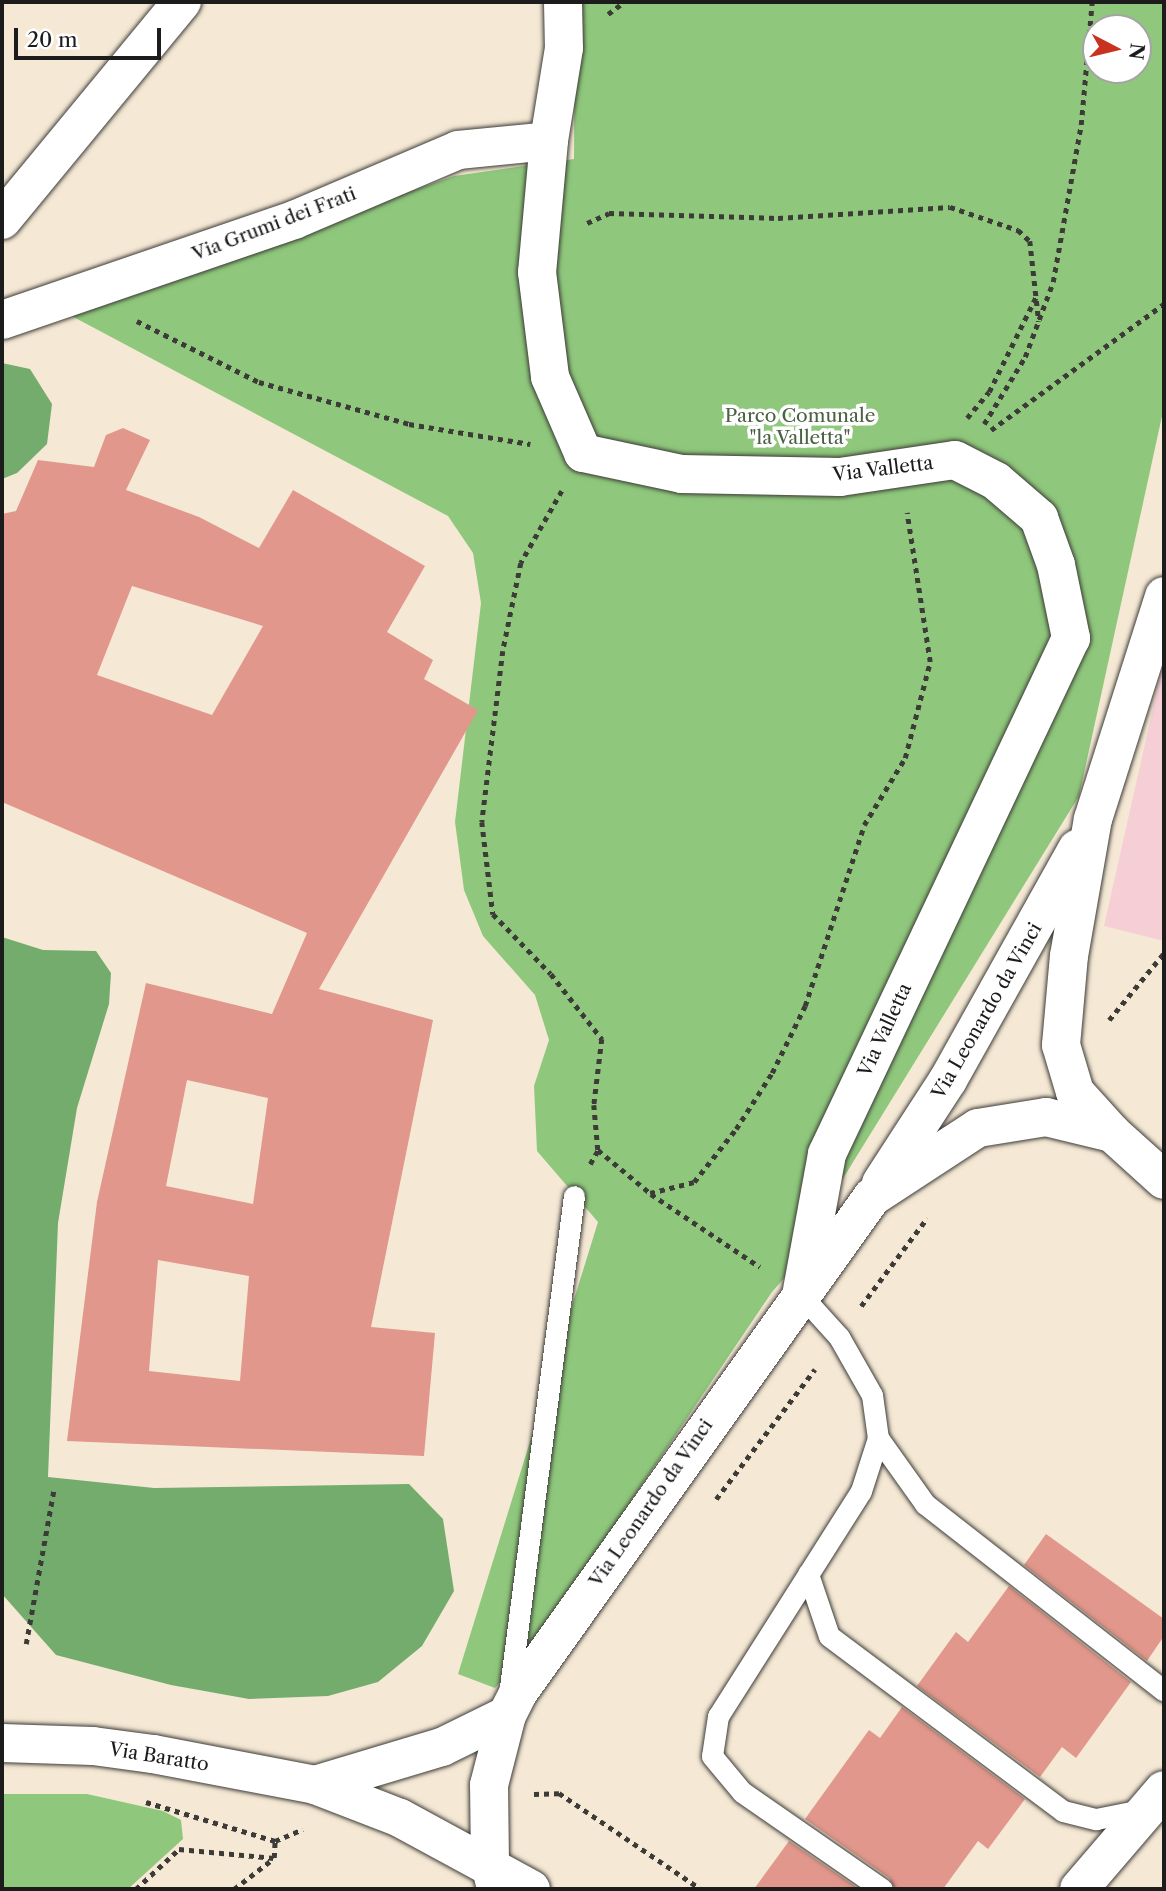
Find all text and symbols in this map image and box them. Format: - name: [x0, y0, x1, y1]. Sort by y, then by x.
- scale bar: [18, 14, 164, 58]
- north arrow: [1082, 14, 1152, 84]
- text: 20 m: [27, 27, 78, 52]
- text: N: [1124, 42, 1149, 61]
- street label: Via Grumi dei Frati: [189, 182, 359, 266]
- park label: Parco Comunale "la Valletta": [725, 405, 875, 449]
- street label: Via Valletta: [831, 451, 935, 487]
- street label: Via Leonardo da Vinci: [927, 918, 1047, 1104]
- street label: Via Valletta: [853, 979, 917, 1081]
- street label: Via Leonardo da Vinci: [584, 1414, 718, 1592]
- street label: Via Baratto: [107, 1738, 211, 1776]

